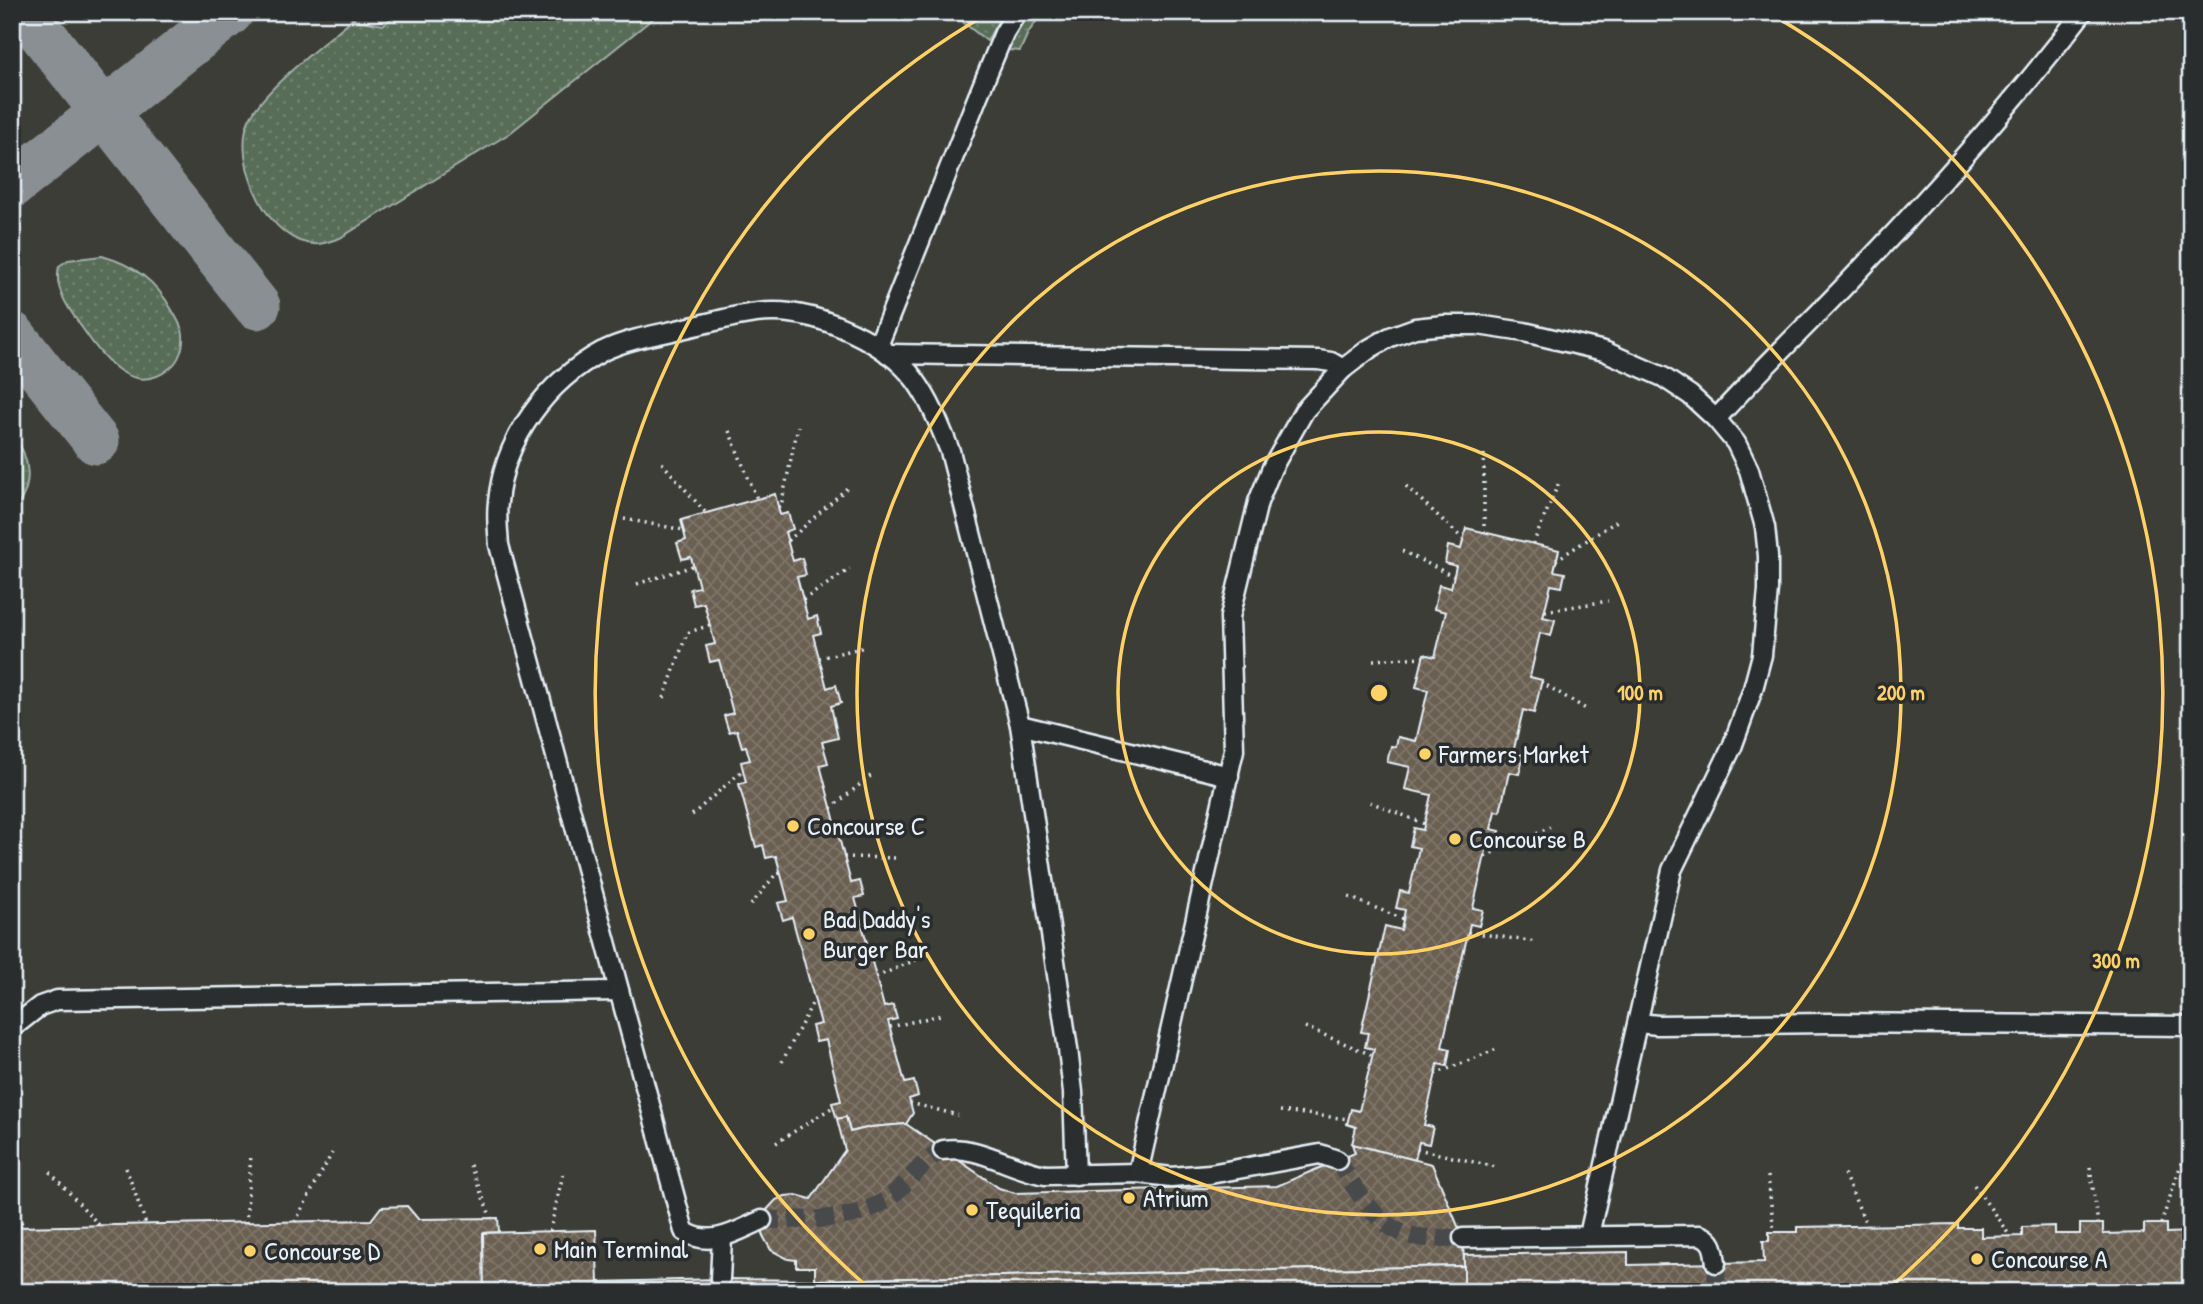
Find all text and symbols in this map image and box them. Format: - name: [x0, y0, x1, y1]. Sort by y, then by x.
- text: 100 m: [1617, 678, 1663, 707]
- text: 200 m: [1877, 678, 1925, 707]
- centre of rings: [1367, 681, 1391, 705]
- place label: Farmers Market: [1438, 736, 1590, 771]
- marker: Farmers Market: [1417, 746, 1433, 762]
- place label: Concourse C: [807, 808, 925, 843]
- marker: Concourse C: [785, 818, 801, 834]
- place label: Concourse B: [1469, 821, 1586, 856]
- marker: Concourse B: [1447, 831, 1463, 847]
- place label: Bad Daddy's Burger Bar: [823, 901, 931, 966]
- marker: Bad Daddy's Burger Bar: [801, 926, 817, 942]
- text: 300 m: [2092, 946, 2140, 975]
- place label: Atrium: [1143, 1180, 1209, 1215]
- marker: Atrium: [1121, 1190, 1137, 1206]
- place label: Tequileria: [986, 1192, 1080, 1227]
- marker: Tequileria: [964, 1202, 980, 1218]
- place label: Main Terminal: [554, 1231, 688, 1266]
- place label: Concourse D: [264, 1233, 381, 1268]
- marker: Main Terminal: [532, 1241, 548, 1257]
- place label: Concourse A: [1991, 1241, 2108, 1276]
- marker: Concourse D: [242, 1243, 258, 1259]
- marker: Concourse A: [1969, 1251, 1985, 1267]

